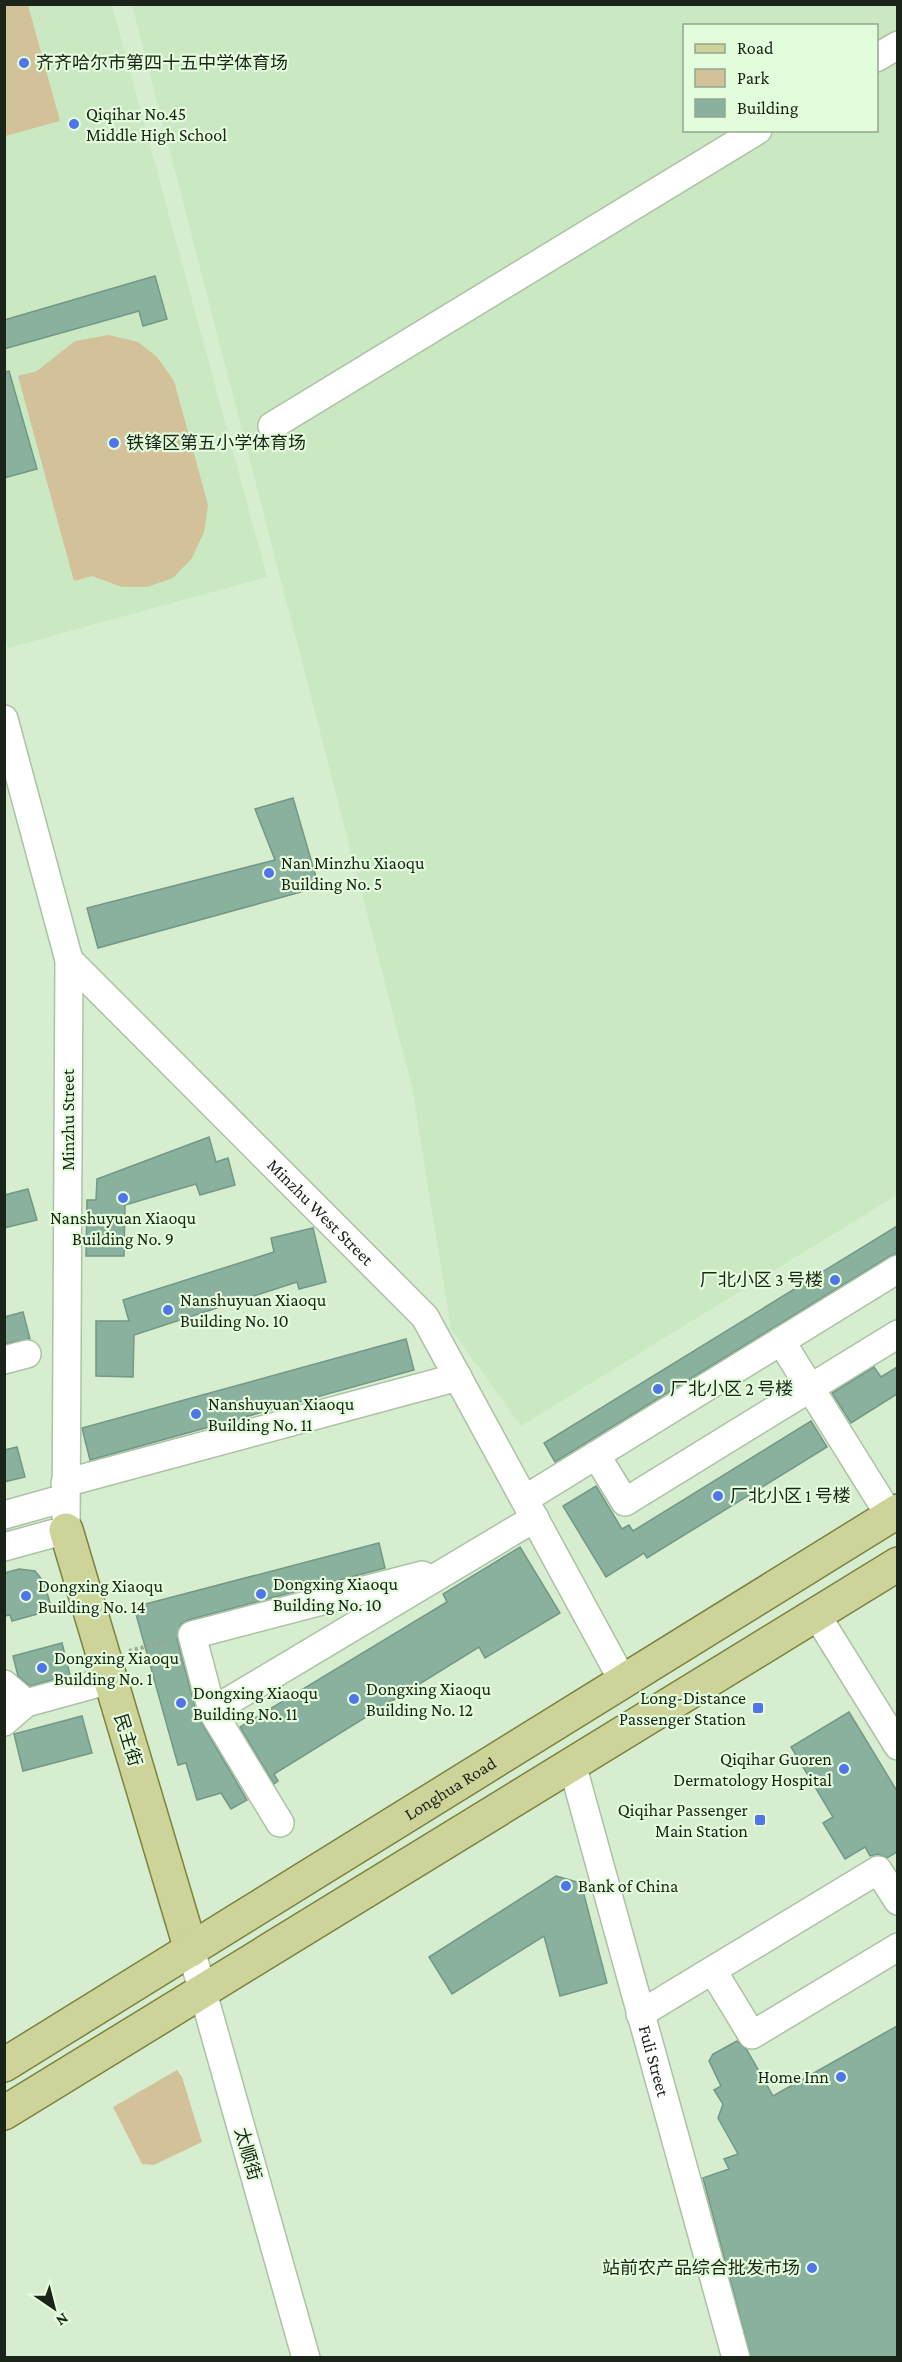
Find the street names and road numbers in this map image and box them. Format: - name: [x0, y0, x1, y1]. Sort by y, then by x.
- street label: Minzhu Street: [58, 1068, 78, 1171]
- street label: Minzhu West Street: [263, 1155, 378, 1270]
- street label: 民主街: [111, 1711, 145, 1769]
- street label: Longhua Road: [401, 1752, 500, 1824]
- street label: Fuli Street: [635, 2023, 674, 2100]
- street label: 太顺街: [231, 2125, 265, 2183]

